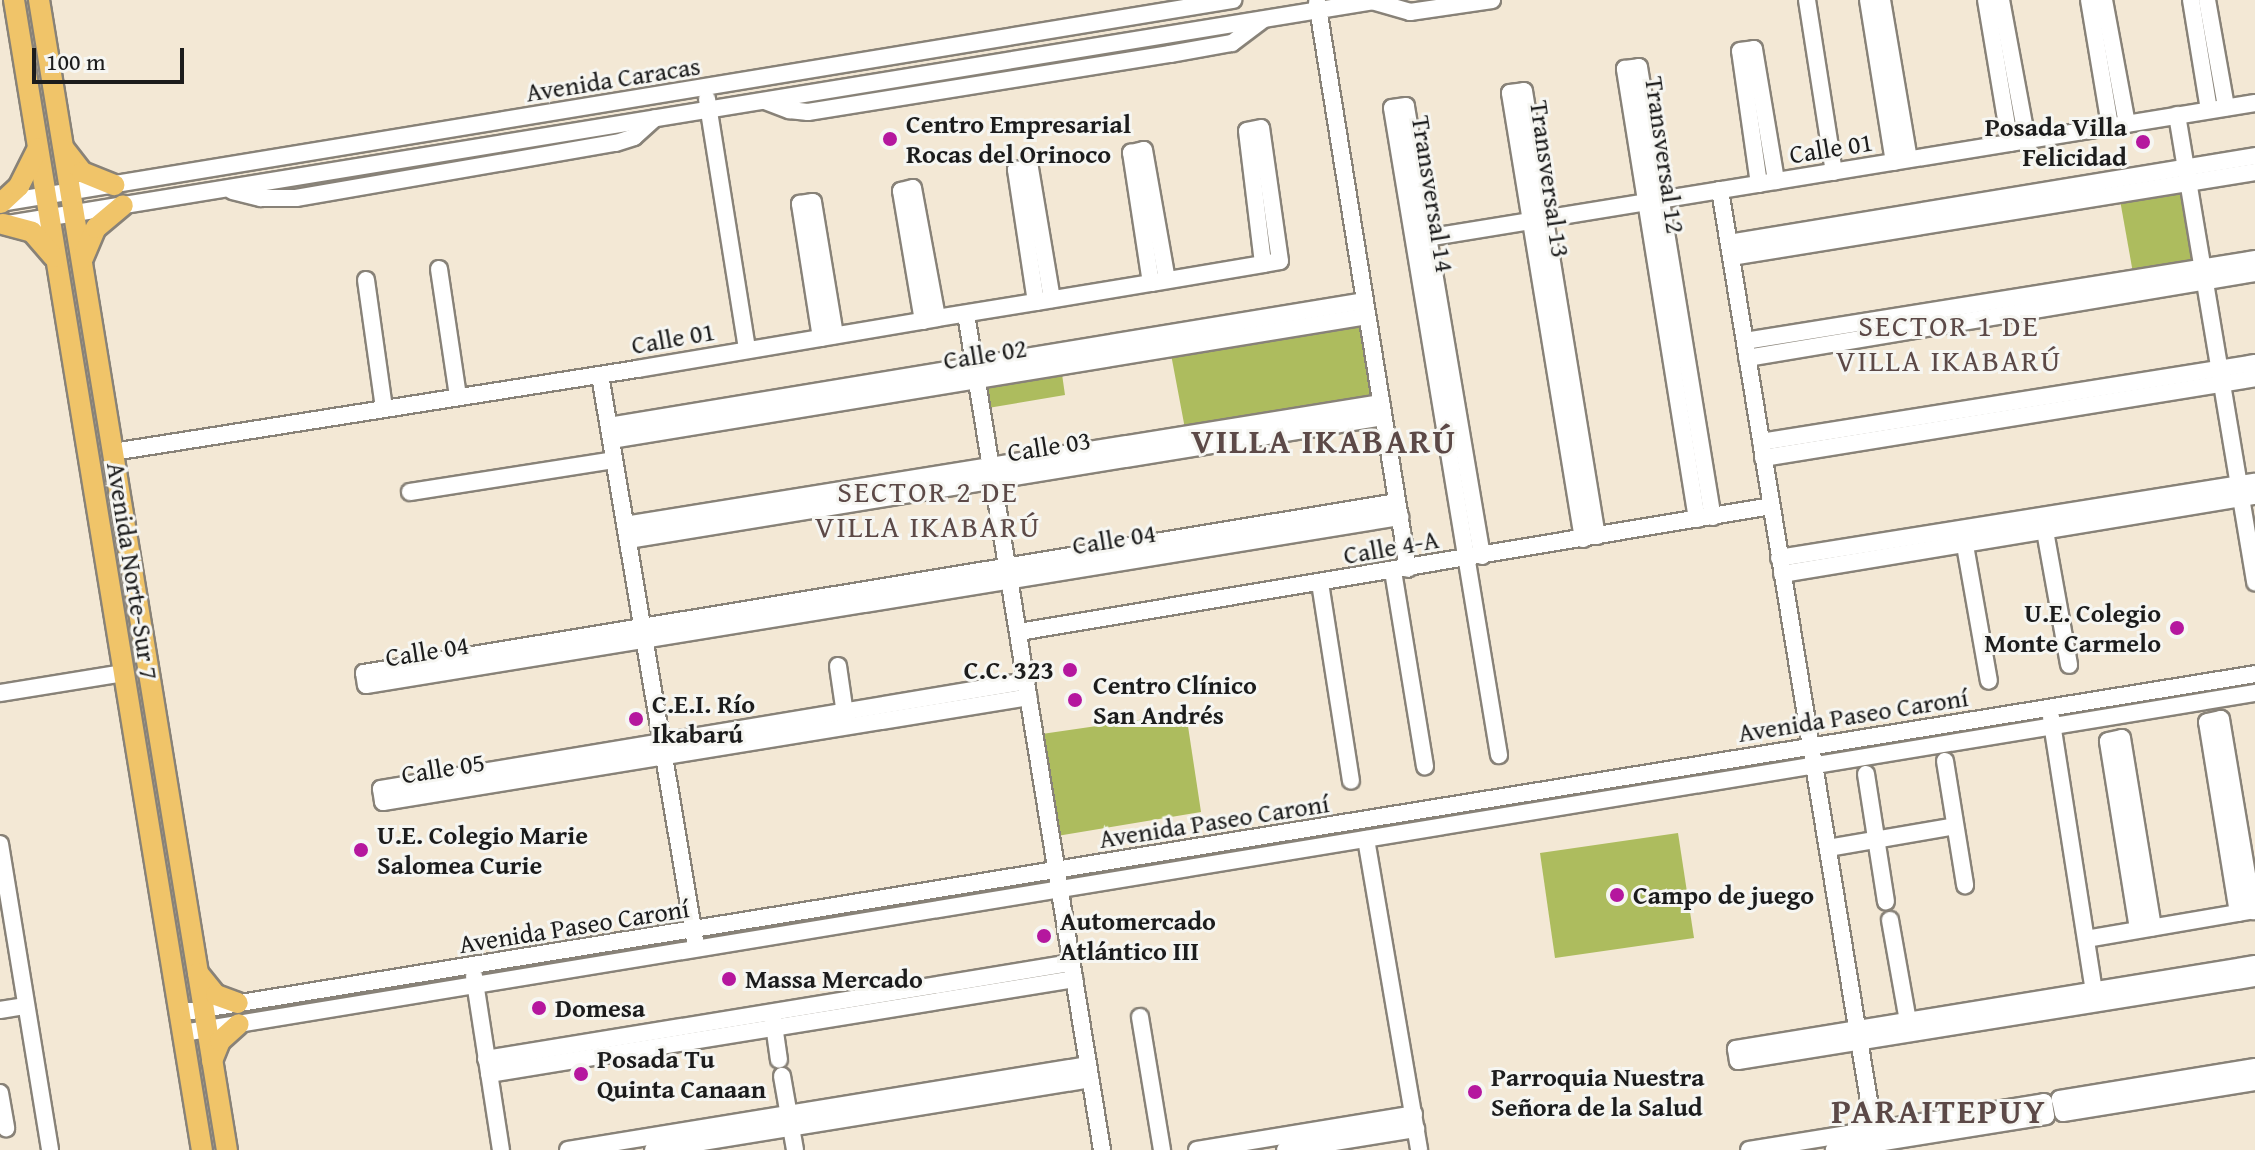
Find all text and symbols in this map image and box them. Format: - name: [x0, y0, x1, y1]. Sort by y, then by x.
- scale bar: [36, 32, 188, 82]
- text: 100 m: [46, 44, 106, 79]
- street label: Avenida Caracas: [524, 50, 702, 108]
- street label: Transversal 12: [1639, 75, 1691, 235]
- street label: Transversal 13: [1524, 99, 1576, 259]
- place label: Centro Empresarial Rocas del Orinoco: [906, 108, 1131, 170]
- place label: Posada Villa Felicidad: [1985, 111, 2127, 172]
- street label: Transversal 14: [1405, 113, 1461, 275]
- street label: Calle 01: [1787, 126, 1875, 170]
- marker: Centro Empresarial Rocas del Orinoco: [881, 130, 899, 148]
- marker: Posada Villa Felicidad: [2134, 133, 2152, 151]
- district label: SECTOR 1 DE VILLA IKABARÚ: [1836, 307, 2062, 378]
- street label: Calle 01: [629, 315, 717, 361]
- street label: Calle 02: [941, 332, 1029, 376]
- district label: VILLA IKABARÚ: [1191, 421, 1457, 461]
- street label: Calle 03: [1005, 424, 1093, 468]
- street label: Avenida Norte-Sur 7: [100, 460, 166, 682]
- district label: SECTOR 2 DE VILLA IKABARÚ: [815, 473, 1041, 544]
- street label: Calle 04: [1070, 517, 1158, 561]
- street label: Calle 4-A: [1341, 523, 1441, 571]
- place label: U.E. Colegio Monte Carmelo: [1984, 597, 2161, 658]
- marker: U.E. Colegio Monte Carmelo: [2168, 619, 2186, 637]
- street label: Calle 04: [383, 629, 471, 673]
- place label: C.C. 323: [964, 654, 1054, 686]
- marker: C.C. 323: [1061, 661, 1079, 679]
- place label: Centro Clínico San Andrés: [1093, 669, 1257, 730]
- street label: Avenida Paseo Caroní: [1736, 681, 1970, 749]
- place label: C.E.I. Río Ikabarú: [652, 688, 755, 750]
- marker: Centro Clínico San Andrés: [1064, 689, 1086, 711]
- marker: C.E.I. Río Ikabarú: [627, 710, 645, 728]
- street label: Calle 05: [399, 746, 487, 790]
- street label: Avenida Paseo Caroní: [1097, 787, 1331, 855]
- place label: U.E. Colegio Marie Salomea Curie: [377, 819, 588, 880]
- marker: U.E. Colegio Marie Salomea Curie: [352, 841, 370, 859]
- place label: Campo de juego: [1633, 879, 1814, 911]
- marker: Campo de juego: [1608, 886, 1626, 904]
- street label: Avenida Paseo Caroní: [457, 892, 691, 960]
- place label: Automercado Atlántico III: [1060, 905, 1216, 966]
- marker: Automercado Atlántico III: [1035, 927, 1053, 945]
- place label: Massa Mercado: [745, 963, 923, 995]
- marker: Massa Mercado: [720, 970, 738, 988]
- place label: Domesa: [555, 992, 645, 1024]
- marker: Domesa: [530, 999, 548, 1017]
- place label: Posada Tu Quinta Canaan: [597, 1043, 766, 1104]
- place label: Parroquia Nuestra Señora de la Salud: [1491, 1061, 1704, 1122]
- marker: Posada Tu Quinta Canaan: [572, 1065, 590, 1083]
- marker: Parroquia Nuestra Señora de la Salud: [1466, 1083, 1484, 1101]
- district label: PARAITEPUY: [1831, 1091, 2047, 1131]

